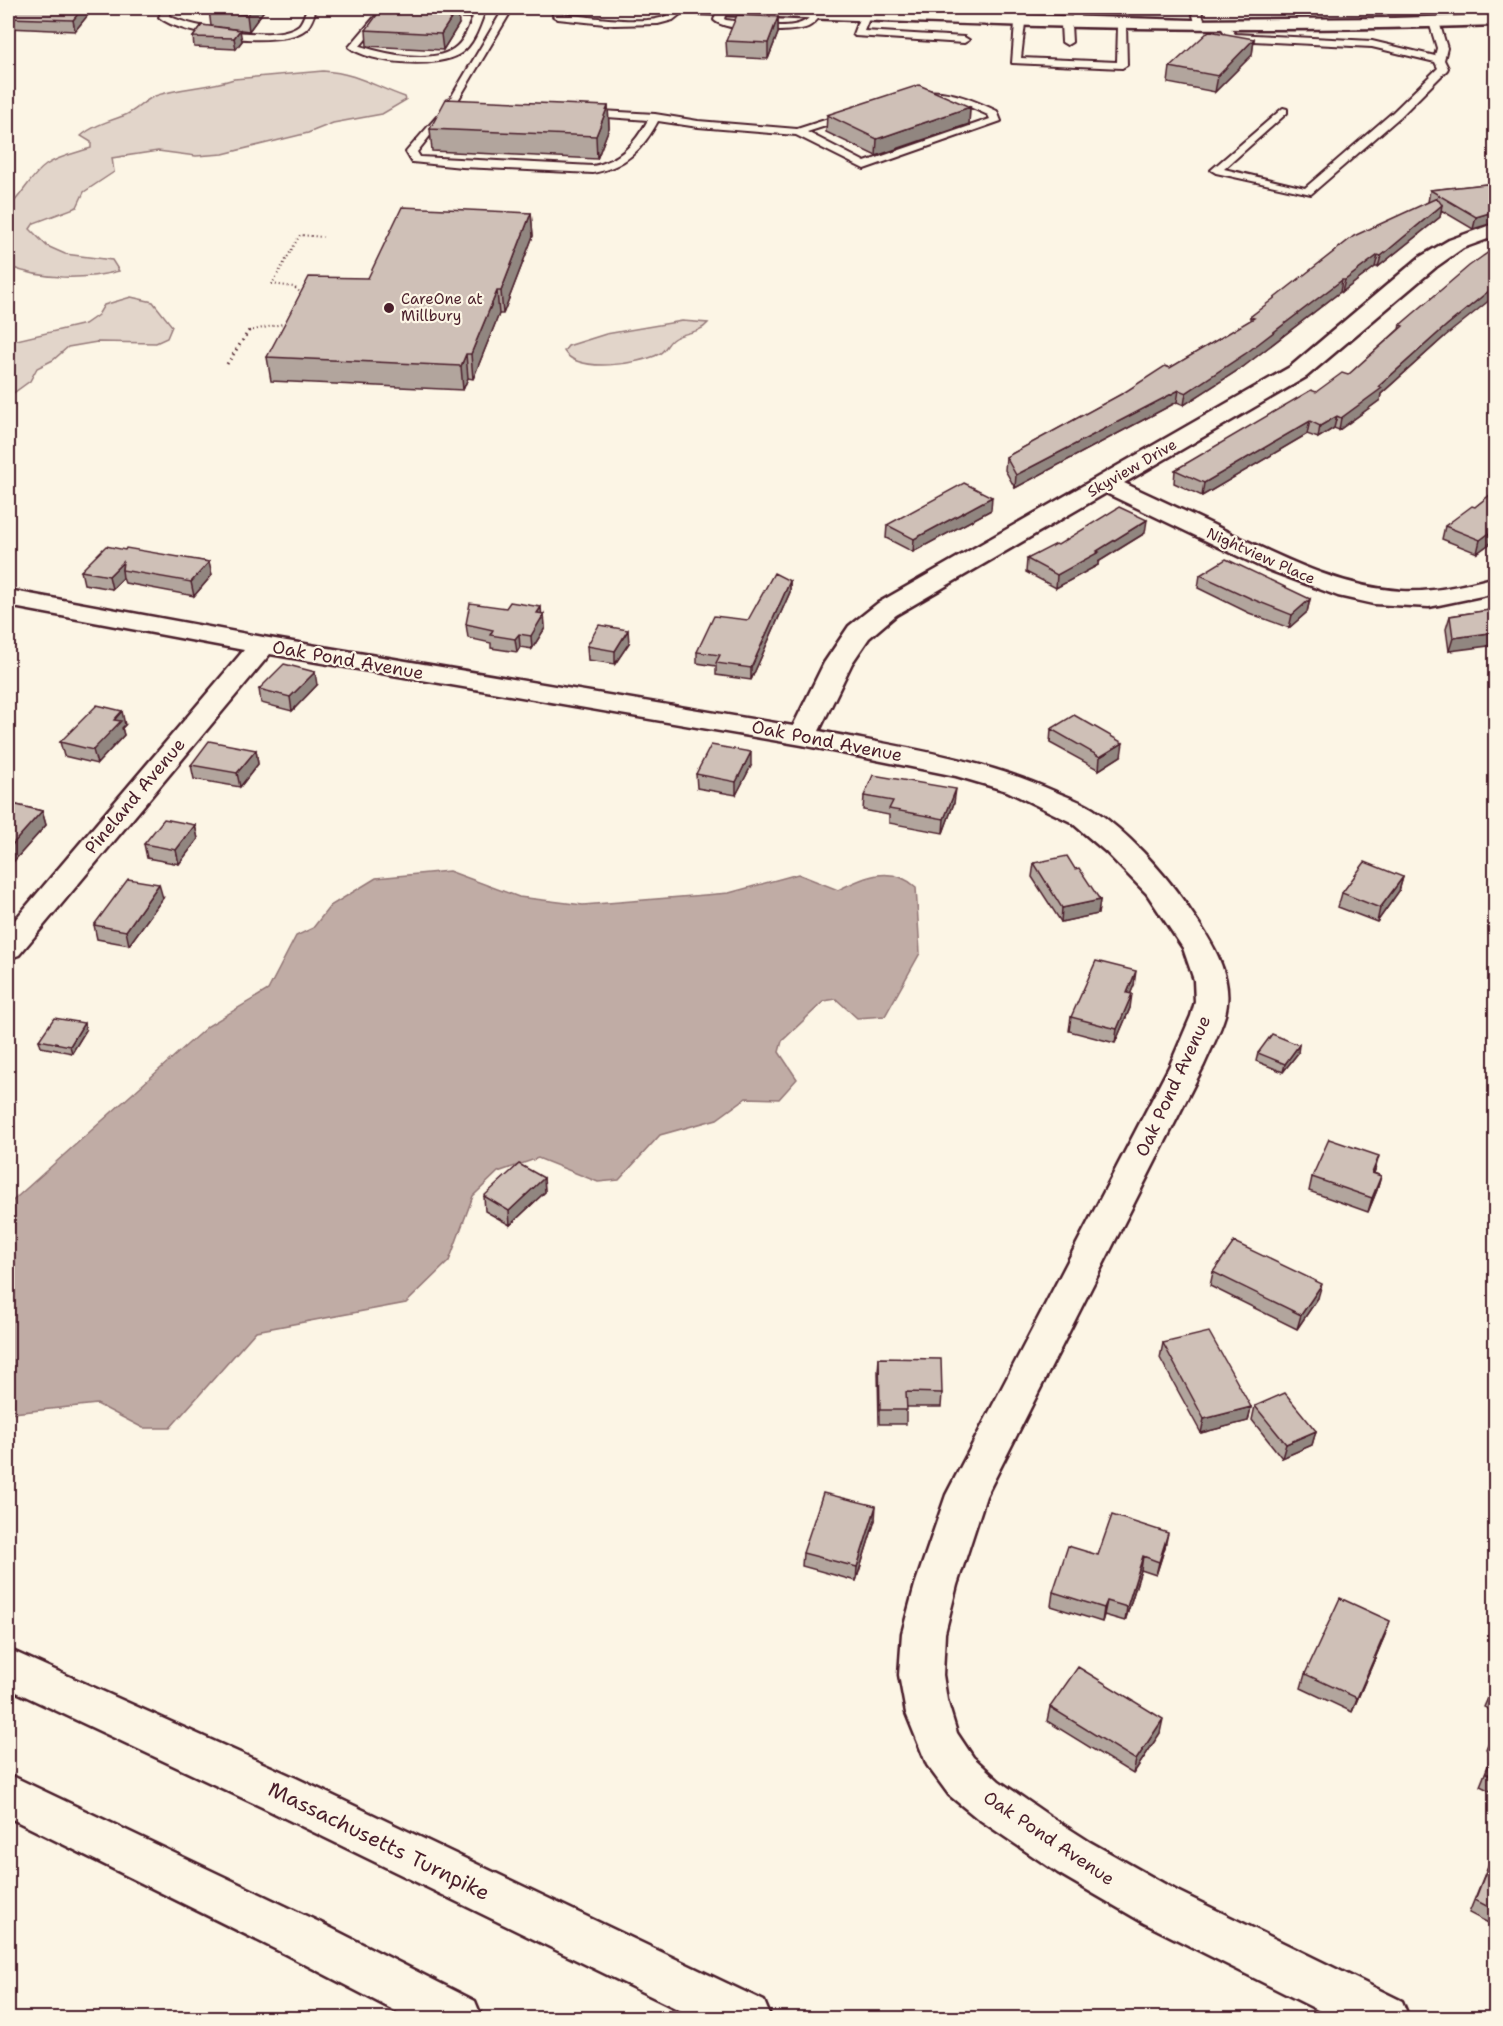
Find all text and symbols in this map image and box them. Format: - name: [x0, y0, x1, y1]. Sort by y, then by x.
- place label: CareOne at Millbury: [401, 289, 483, 326]
- marker: CareOne at Millbury: [382, 301, 396, 315]
- street label: Skyview Drive: [1084, 434, 1180, 502]
- street label: Nightview Place: [1204, 523, 1318, 589]
- street label: Oak Pond Avenue: [270, 635, 426, 685]
- street label: Oak Pond Avenue: [749, 715, 905, 767]
- street label: Pineland Avenue: [79, 733, 191, 859]
- street label: Oak Pond Avenue: [1130, 1011, 1216, 1161]
- street label: Massachusetts Turnpike: [264, 1775, 494, 1907]
- street label: Oak Pond Avenue: [979, 1785, 1119, 1891]

